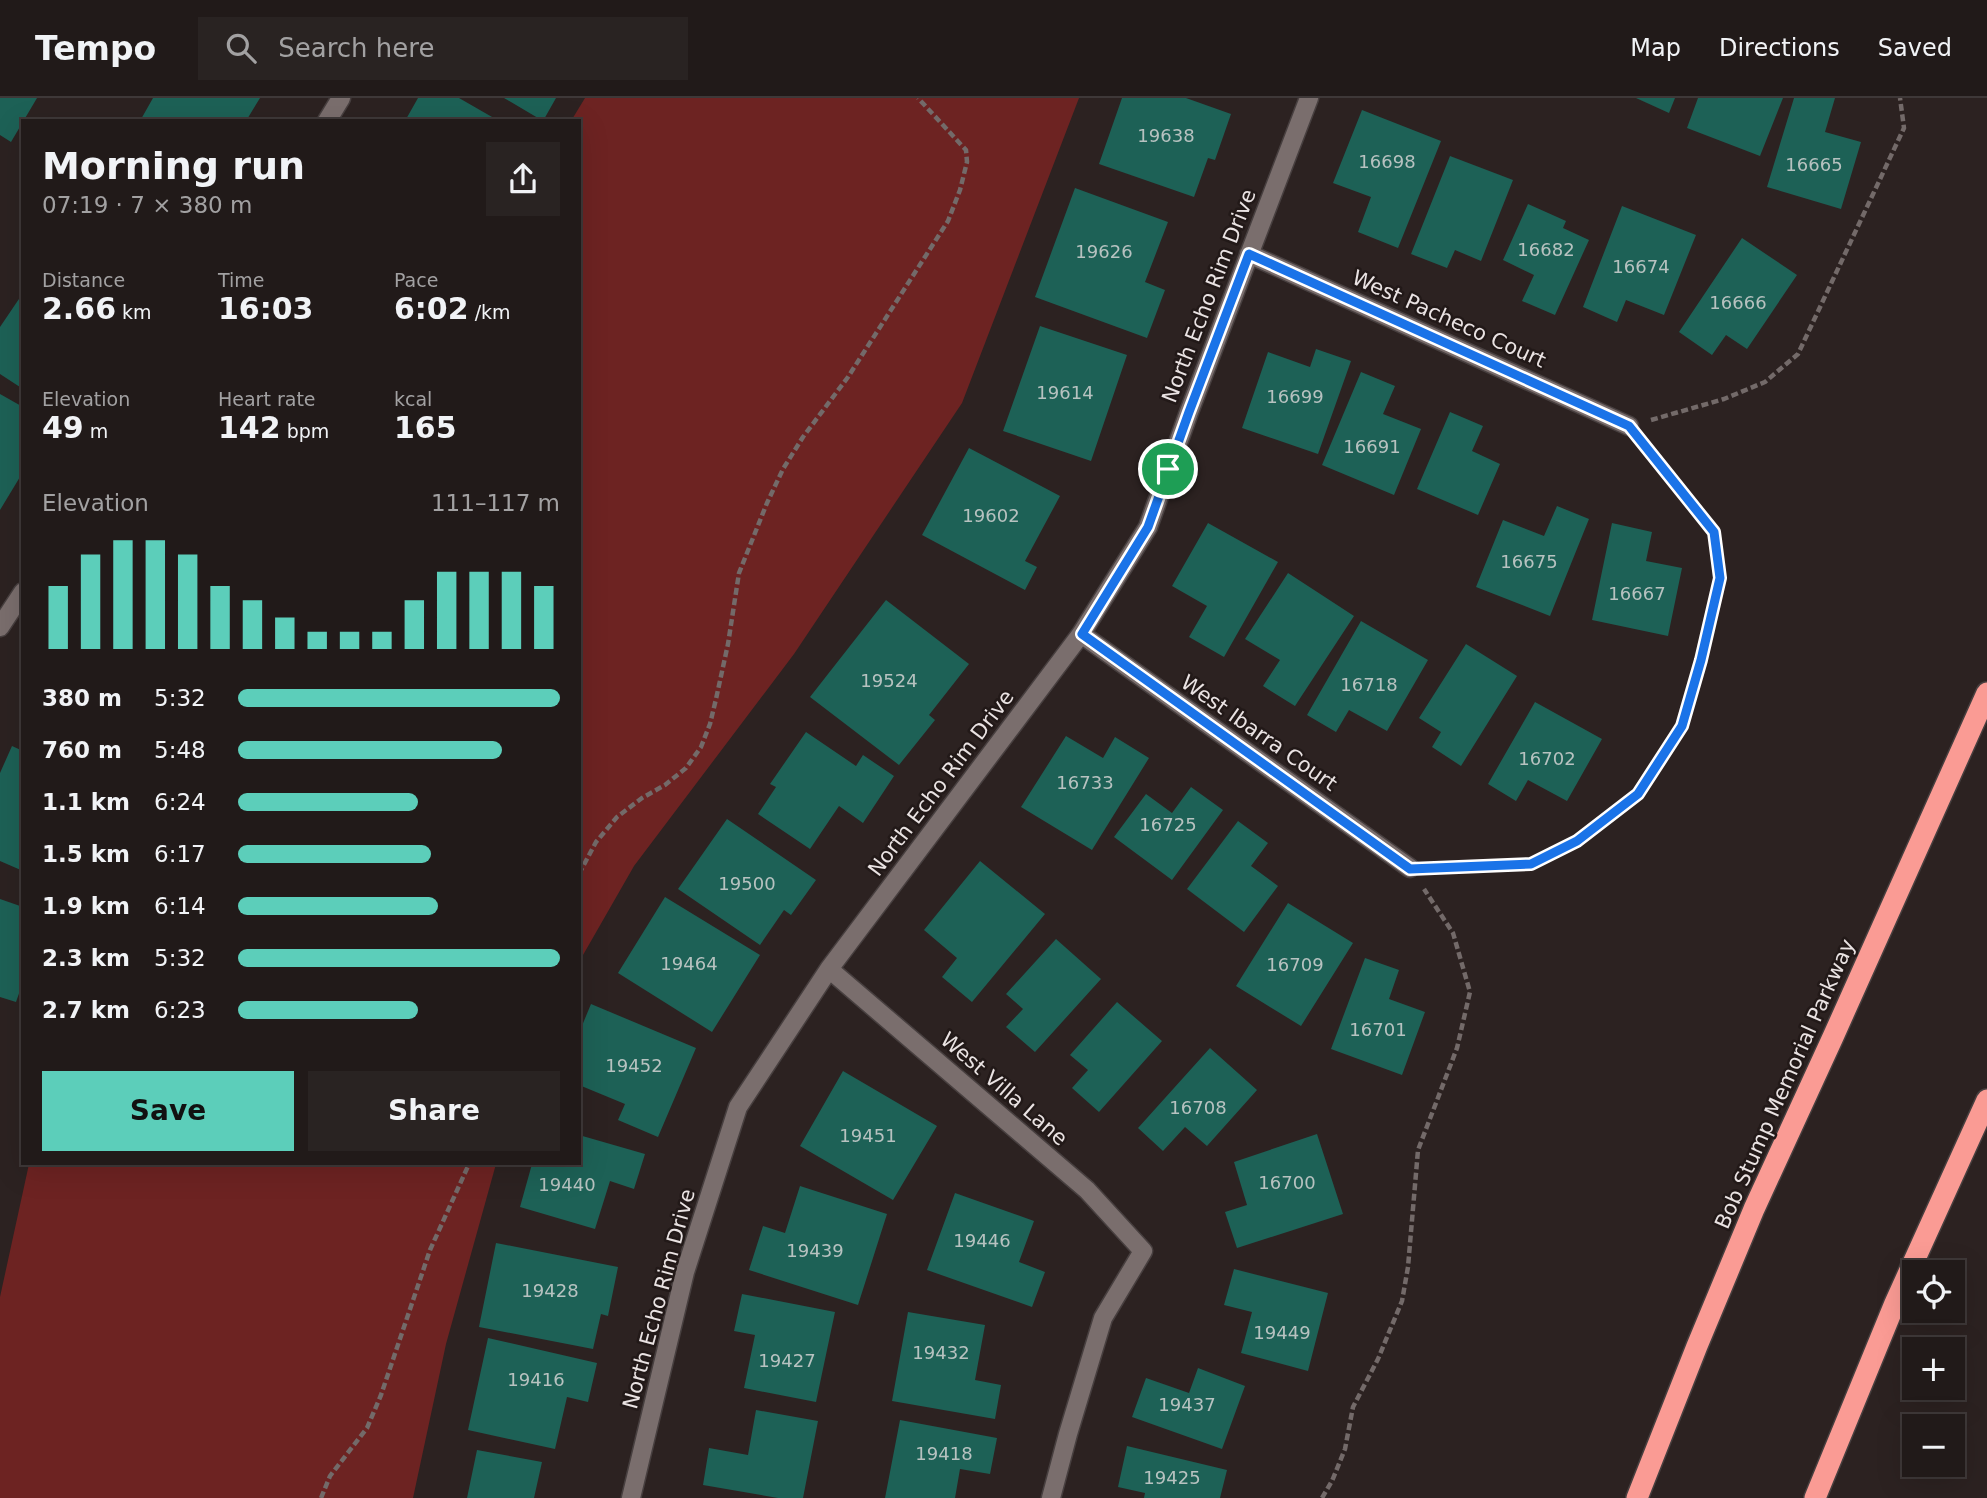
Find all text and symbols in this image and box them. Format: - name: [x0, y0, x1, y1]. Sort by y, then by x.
- search box: [198, 17, 688, 80]
- text: Tempo: [35, 29, 156, 68]
- icon: search: [222, 29, 260, 67]
- text: Search here: [278, 33, 434, 63]
- text: Map: [1630, 34, 1681, 62]
- text: Directions: [1719, 34, 1840, 62]
- text: Saved: [1878, 34, 1952, 62]
- house number: 19638: [1137, 125, 1195, 146]
- button: share: [486, 142, 560, 216]
- text: Morning run: [42, 144, 305, 188]
- house number: 16698: [1358, 151, 1416, 172]
- house number: 16665: [1785, 154, 1843, 175]
- street label: North Echo Rim Drive: [1157, 186, 1261, 406]
- text: 07:19 · 7 × 380 m: [42, 192, 252, 218]
- house number: 16682: [1517, 239, 1575, 260]
- house number: 19626: [1075, 241, 1133, 262]
- house number: 16674: [1612, 256, 1670, 277]
- street label: West Pacheco Court: [1348, 265, 1550, 373]
- text: Distance: [42, 269, 125, 291]
- text: Time: [218, 269, 265, 291]
- text: Pace: [394, 269, 438, 291]
- text: 2.66: [42, 291, 116, 326]
- text: 16:03: [218, 291, 314, 326]
- text: 6:02: [394, 291, 469, 326]
- house number: 16666: [1709, 292, 1767, 313]
- text: km: [116, 301, 152, 323]
- text: /km: [469, 301, 511, 323]
- house number: 19614: [1036, 382, 1094, 403]
- house number: 16699: [1266, 386, 1324, 407]
- text: Elevation: [42, 388, 130, 410]
- text: Heart rate: [218, 388, 316, 410]
- text: kcal: [394, 388, 432, 410]
- text: 49: [42, 410, 84, 445]
- text: 142: [218, 410, 281, 445]
- text: 165: [394, 410, 457, 445]
- text: m: [84, 420, 108, 442]
- text: bpm: [281, 420, 329, 442]
- house number: 16691: [1343, 436, 1401, 457]
- pin: [1138, 439, 1198, 499]
- icon: arrive: [1149, 450, 1187, 488]
- text: Elevation: [42, 490, 149, 516]
- text: 111–117 m: [431, 490, 560, 516]
- house number: 19602: [962, 505, 1020, 526]
- house number: 16675: [1500, 551, 1558, 572]
- house number: 16667: [1608, 583, 1666, 604]
- house number: 19524: [860, 670, 918, 691]
- street label: West Ibarra Court: [1176, 670, 1342, 796]
- house number: 16718: [1340, 674, 1398, 695]
- text: 380 m: [42, 685, 122, 711]
- text: 5:32: [154, 685, 206, 711]
- street label: North Echo Rim Drive: [863, 685, 1019, 881]
- text: 760 m: [42, 737, 122, 763]
- text: 5:48: [154, 737, 206, 763]
- house number: 16702: [1518, 748, 1576, 769]
- house number: 16733: [1056, 772, 1114, 793]
- text: 1.1 km: [42, 789, 130, 815]
- text: 6:24: [154, 789, 206, 815]
- house number: 16725: [1139, 814, 1197, 835]
- text: 1.5 km: [42, 841, 130, 867]
- text: 6:17: [154, 841, 206, 867]
- house number: 19500: [718, 873, 776, 894]
- text: 1.9 km: [42, 893, 130, 919]
- text: 6:14: [154, 893, 206, 919]
- street label: Bob Stump Memorial Parkway: [1710, 935, 1860, 1233]
- text: 2.3 km: [42, 945, 130, 971]
- text: 5:32: [154, 945, 206, 971]
- house number: 19464: [660, 953, 718, 974]
- house number: 16709: [1266, 954, 1324, 975]
- text: 2.7 km: [42, 997, 130, 1023]
- text: 6:23: [154, 997, 206, 1023]
- house number: 16701: [1349, 1019, 1407, 1040]
- street label: West Villa Lane: [936, 1027, 1072, 1151]
- house number: 19452: [605, 1055, 663, 1076]
- button: Save: [42, 1071, 294, 1151]
- button: Share: [308, 1071, 560, 1151]
- house number: 16708: [1169, 1097, 1227, 1118]
- house number: 19451: [839, 1125, 897, 1146]
- house number: 16700: [1258, 1172, 1316, 1193]
- house number: 19440: [538, 1174, 596, 1195]
- street label: North Echo Rim Drive: [618, 1186, 700, 1412]
- house number: 19446: [953, 1230, 1011, 1251]
- house number: 19439: [786, 1240, 844, 1261]
- map controls: [1902, 1260, 1965, 1477]
- button: locate: [1902, 1260, 1965, 1323]
- house number: 19428: [521, 1280, 579, 1301]
- house number: 19449: [1253, 1322, 1311, 1343]
- button: +: [1902, 1337, 1965, 1400]
- house number: 19432: [912, 1342, 970, 1363]
- house number: 19427: [758, 1350, 816, 1371]
- house number: 19416: [507, 1369, 565, 1390]
- house number: 19437: [1158, 1394, 1216, 1415]
- button: −: [1902, 1414, 1965, 1477]
- house number: 19418: [915, 1443, 973, 1464]
- house number: 19425: [1143, 1467, 1201, 1488]

